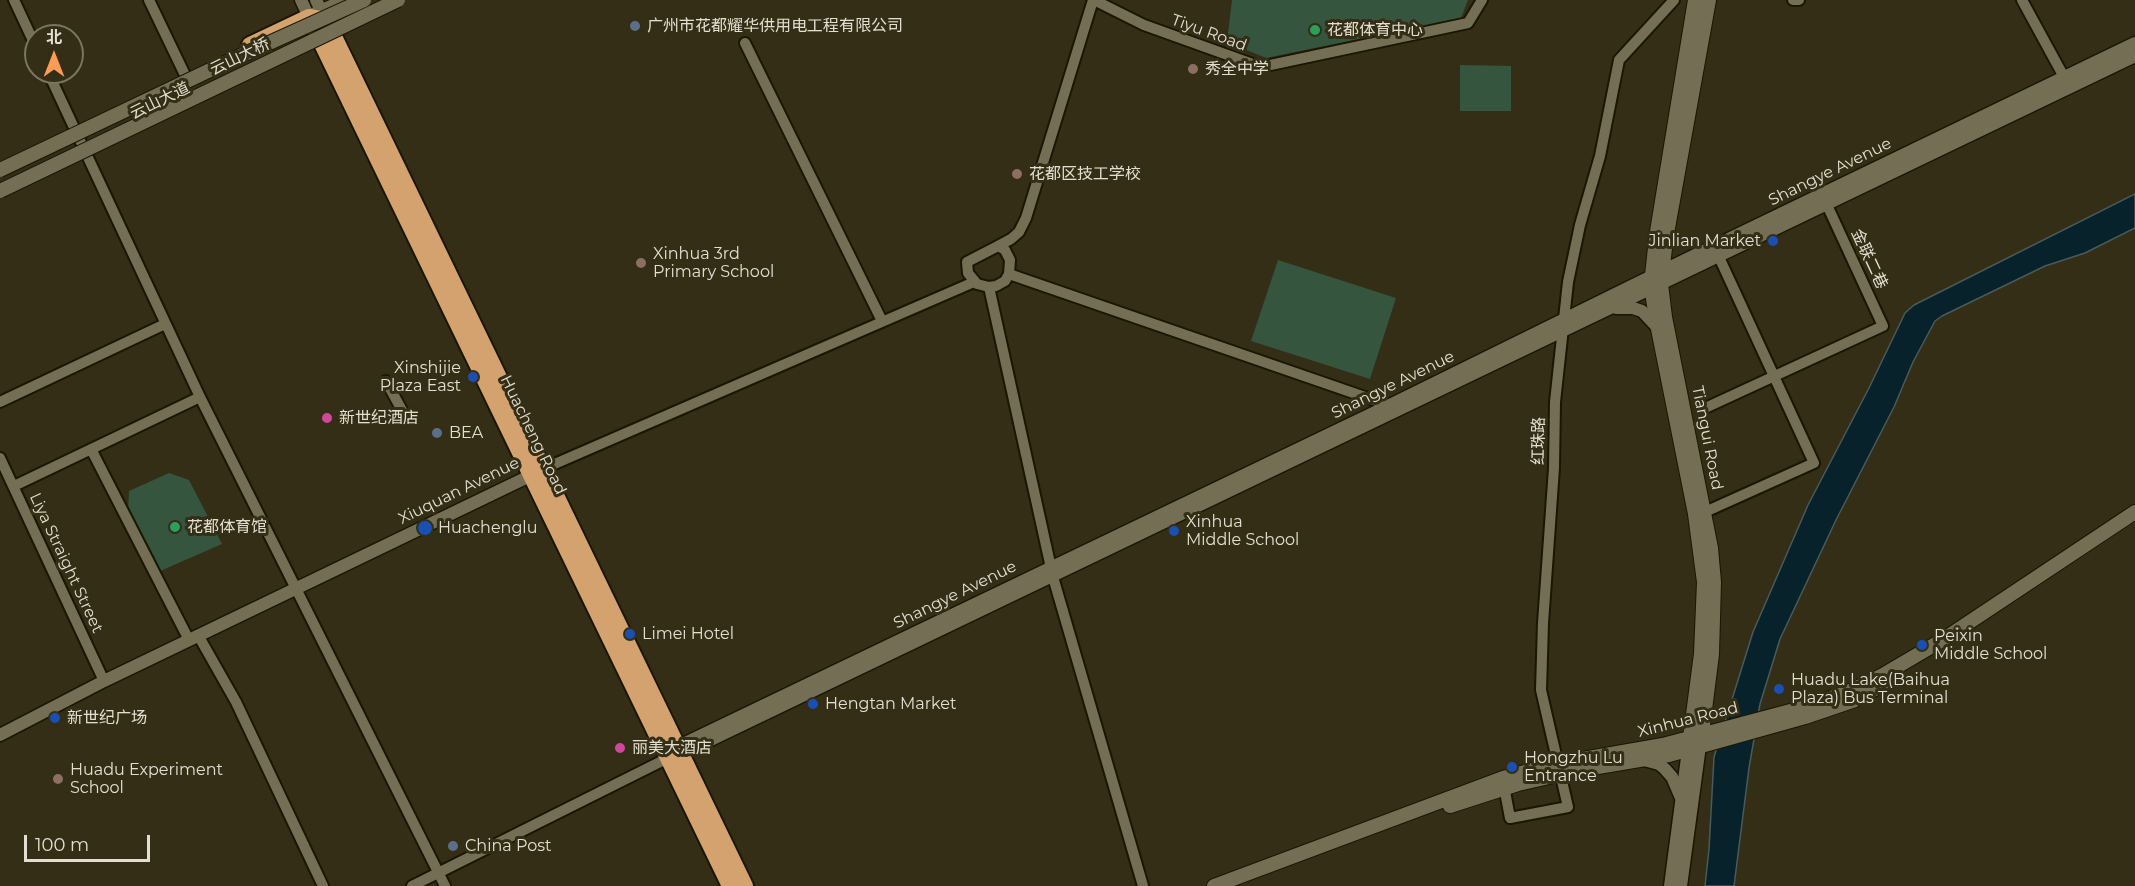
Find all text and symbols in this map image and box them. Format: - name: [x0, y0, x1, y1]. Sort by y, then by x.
- street label: Tiyu Road: [1169, 10, 1249, 56]
- place label: 广州市花都耀华供用电工程有限公司: [647, 16, 903, 36]
- marker: 广州市花都耀华供用电工程有限公司: [628, 19, 642, 33]
- place label: 花都体育中心: [1327, 20, 1423, 40]
- marker: 花都体育中心: [1308, 23, 1322, 37]
- north arrow: [24, 24, 84, 84]
- text: 北: [46, 28, 62, 47]
- street label: 云山大桥: [207, 34, 273, 80]
- place label: 秀全中学: [1205, 59, 1269, 79]
- marker: 秀全中学: [1186, 62, 1200, 76]
- street label: 云山大道: [127, 78, 193, 124]
- street label: Shangye Avenue: [1765, 134, 1895, 210]
- place label: 花都区技工学校: [1029, 164, 1141, 184]
- marker: 花都区技工学校: [1010, 167, 1024, 181]
- street label: 金联二巷: [1847, 226, 1891, 292]
- place label: Jinlian Market: [1648, 231, 1761, 251]
- marker: Jinlian Market: [1766, 234, 1780, 248]
- place label: Xinhua 3rd Primary School: [653, 244, 774, 282]
- marker: Xinhua 3rd Primary School: [634, 256, 648, 270]
- street label: Shangye Avenue: [1328, 347, 1458, 423]
- place label: Xinshijie Plaza East: [380, 358, 461, 396]
- marker: Xinshijie Plaza East: [466, 370, 480, 384]
- street label: Huacheng Road: [496, 372, 570, 498]
- street label: Tiangui Road: [1687, 384, 1727, 492]
- place label: 新世纪酒店: [339, 408, 419, 428]
- marker: 新世纪酒店: [320, 411, 334, 425]
- street label: 红珠路: [1529, 417, 1549, 465]
- place label: BEA: [449, 423, 483, 443]
- marker: BEA: [430, 426, 444, 440]
- street label: Xiuquan Avenue: [395, 453, 523, 529]
- street label: Liya Straight Street: [25, 490, 107, 636]
- place label: Xinhua Middle School: [1186, 512, 1299, 550]
- place label: 花都体育馆: [187, 517, 267, 537]
- place label: Huachenglu: [438, 518, 537, 538]
- marker: Huachenglu: [416, 519, 434, 537]
- marker: 花都体育馆: [168, 520, 182, 534]
- marker: Xinhua Middle School: [1167, 524, 1181, 538]
- street label: Shangye Avenue: [890, 557, 1020, 633]
- place label: Limei Hotel: [642, 624, 734, 644]
- place label: Peixin Middle School: [1934, 626, 2047, 664]
- marker: Limei Hotel: [623, 627, 637, 641]
- marker: Peixin Middle School: [1915, 638, 1929, 652]
- place label: Huadu Lake(Baihua Plaza) Bus Terminal: [1791, 670, 1950, 708]
- marker: Huadu Lake(Baihua Plaza) Bus Terminal: [1772, 682, 1786, 696]
- place label: Hengtan Market: [825, 694, 956, 714]
- marker: Hengtan Market: [806, 697, 820, 711]
- street label: Xinhua Road: [1636, 698, 1740, 742]
- place label: 新世纪广场: [67, 708, 147, 728]
- marker: 新世纪广场: [48, 711, 62, 725]
- place label: 丽美大酒店: [632, 738, 712, 758]
- marker: 丽美大酒店: [613, 741, 627, 755]
- place label: Hongzhu Lu Entrance: [1524, 748, 1623, 786]
- place label: Huadu Experiment School: [70, 760, 223, 798]
- marker: Hongzhu Lu Entrance: [1505, 760, 1519, 774]
- marker: Huadu Experiment School: [51, 772, 65, 786]
- scale bar: [27, 823, 153, 861]
- text: 100 m: [35, 834, 89, 856]
- place label: China Post: [465, 836, 552, 856]
- marker: China Post: [446, 839, 460, 853]

